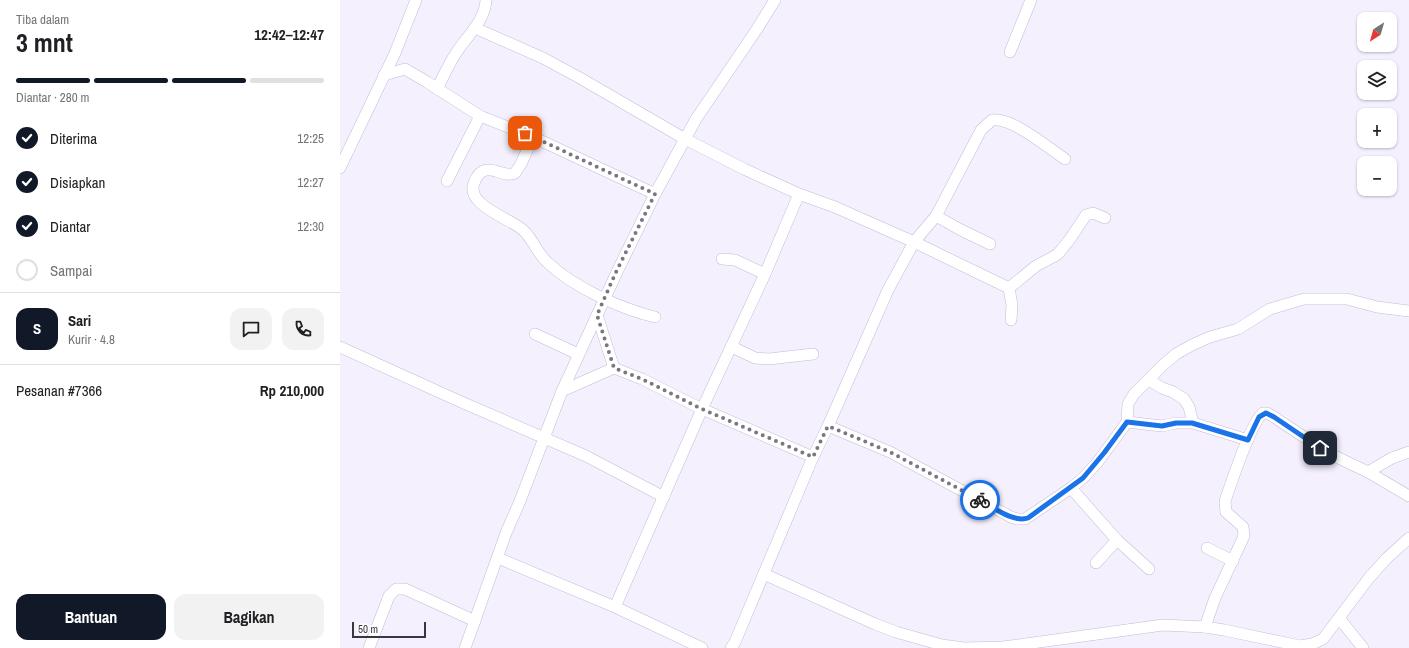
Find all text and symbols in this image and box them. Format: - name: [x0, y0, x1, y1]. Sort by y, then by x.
- text: Tiba dalam: [16, 11, 69, 28]
- north arrow: [1357, 12, 1397, 52]
- map controls: [1357, 12, 1397, 196]
- text: 12:42–12:47: [254, 24, 324, 45]
- text: 3 mnt: [16, 25, 73, 60]
- button: layers: [1357, 60, 1397, 100]
- text: Diantar · 280 m: [16, 89, 89, 106]
- button: +: [1357, 108, 1397, 148]
- pin: [508, 116, 542, 150]
- icon: bag: [514, 122, 536, 144]
- icon: check: [16, 127, 38, 149]
- text: Diterima: [50, 128, 97, 149]
- text: 12:25: [297, 130, 324, 147]
- button: −: [1357, 156, 1397, 196]
- icon: check: [16, 171, 38, 193]
- text: Disiapkan: [50, 172, 105, 193]
- text: 12:27: [297, 174, 324, 191]
- icon: check: [16, 215, 38, 237]
- text: Diantar: [50, 216, 90, 237]
- text: 12:30: [297, 218, 324, 235]
- text: Sampai: [50, 260, 92, 281]
- button: chat: [230, 308, 272, 350]
- button: phone: [282, 308, 324, 350]
- text: Sari: [68, 310, 91, 331]
- text: S: [33, 318, 41, 339]
- text: Kurir · 4.8: [68, 331, 115, 348]
- text: Pesanan #7366: [16, 380, 102, 401]
- text: Rp 210,000: [260, 380, 324, 401]
- pin: [1303, 431, 1337, 465]
- icon: home: [1309, 437, 1331, 459]
- courier: [960, 480, 1000, 520]
- icon: bike: [969, 489, 991, 511]
- button: Bantuan: [16, 594, 166, 640]
- button: Bagikan: [174, 594, 324, 640]
- scale bar: [352, 620, 426, 639]
- text: 50 m: [358, 622, 378, 636]

